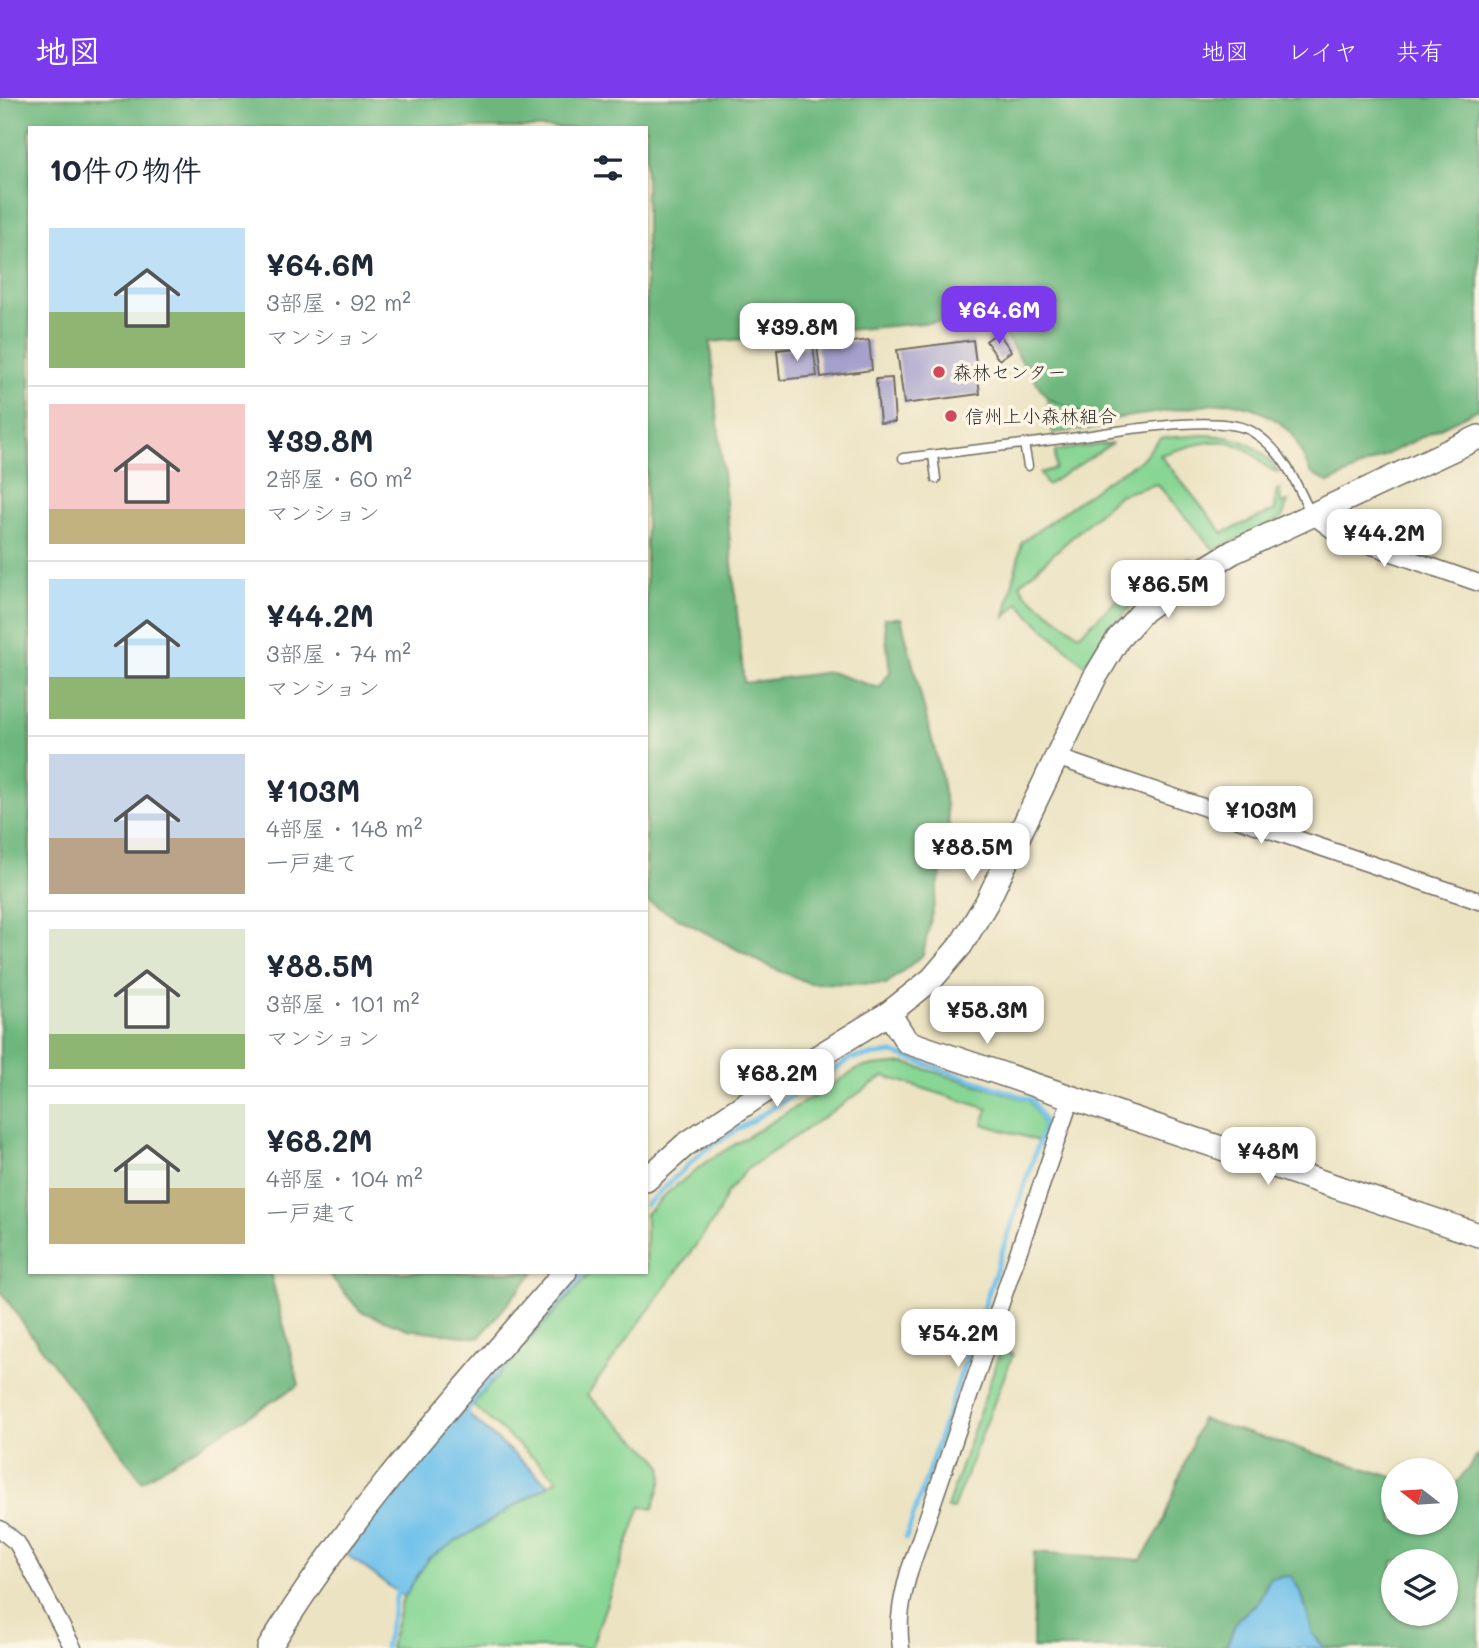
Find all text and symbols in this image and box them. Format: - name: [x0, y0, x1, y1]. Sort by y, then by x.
- text: 地図: [35, 28, 101, 71]
- text: 地図: [1201, 35, 1249, 66]
- text: レイヤ: [1287, 35, 1358, 66]
- text: 共有: [1396, 35, 1444, 66]
- text: 10件の物件: [49, 149, 202, 189]
- icon: filters: [589, 149, 627, 187]
- text: ¥64.6M: [266, 244, 374, 284]
- icon: home: [105, 256, 189, 340]
- pin: ¥64.6M: [942, 286, 1056, 346]
- text: 3部屋 · 92 m²: [266, 287, 411, 317]
- text: ¥64.6M: [957, 294, 1041, 324]
- pin: ¥39.8M: [740, 303, 854, 363]
- text: ¥39.8M: [756, 311, 838, 341]
- text: マンション: [266, 321, 380, 351]
- place label: 森林センター: [953, 359, 1066, 384]
- marker: 森林センター: [931, 364, 947, 380]
- place label: 信州上小森林組合: [965, 403, 1117, 428]
- marker: 信州上小森林組合: [943, 408, 959, 424]
- text: ¥39.8M: [266, 420, 374, 460]
- icon: home: [105, 432, 189, 516]
- text: 2部屋 · 60 m²: [266, 463, 412, 493]
- text: マンション: [266, 497, 380, 527]
- pin: ¥44.2M: [1327, 510, 1441, 569]
- text: ¥44.2M: [1343, 517, 1425, 547]
- pin: ¥86.5M: [1111, 560, 1225, 620]
- text: ¥86.5M: [1127, 568, 1209, 598]
- text: ¥44.2M: [266, 595, 374, 635]
- icon: home: [105, 607, 189, 691]
- text: 3部屋 · 74 m²: [266, 638, 411, 668]
- text: マンション: [266, 672, 380, 702]
- text: ¥103M: [266, 770, 361, 810]
- icon: home: [105, 782, 189, 866]
- pin: ¥103M: [1212, 786, 1310, 846]
- text: ¥103M: [1225, 794, 1297, 824]
- text: 4部屋 · 148 m²: [266, 813, 422, 843]
- pin: ¥88.5M: [915, 824, 1029, 883]
- text: ¥88.5M: [931, 831, 1013, 861]
- text: 一戸建て: [266, 847, 358, 877]
- text: ¥88.5M: [266, 945, 374, 985]
- icon: home: [105, 957, 189, 1041]
- pin: ¥58.3M: [930, 986, 1044, 1046]
- text: 3部屋 · 101 m²: [266, 988, 419, 1018]
- text: ¥58.3M: [946, 994, 1028, 1024]
- text: マンション: [266, 1022, 380, 1052]
- pin: ¥68.2M: [720, 1049, 834, 1109]
- text: ¥68.2M: [736, 1057, 818, 1087]
- text: ¥68.2M: [266, 1120, 373, 1160]
- pin: ¥48M: [1227, 1128, 1309, 1187]
- icon: home: [105, 1132, 189, 1216]
- text: ¥48M: [1237, 1135, 1299, 1165]
- text: 4部屋 · 104 m²: [266, 1163, 423, 1193]
- text: 一戸建て: [266, 1197, 358, 1227]
- pin: ¥54.2M: [901, 1310, 1015, 1369]
- text: ¥54.2M: [917, 1317, 999, 1347]
- north arrow: [1381, 1458, 1458, 1535]
- map controls: [1381, 1458, 1458, 1626]
- button: layers: [1381, 1549, 1458, 1626]

